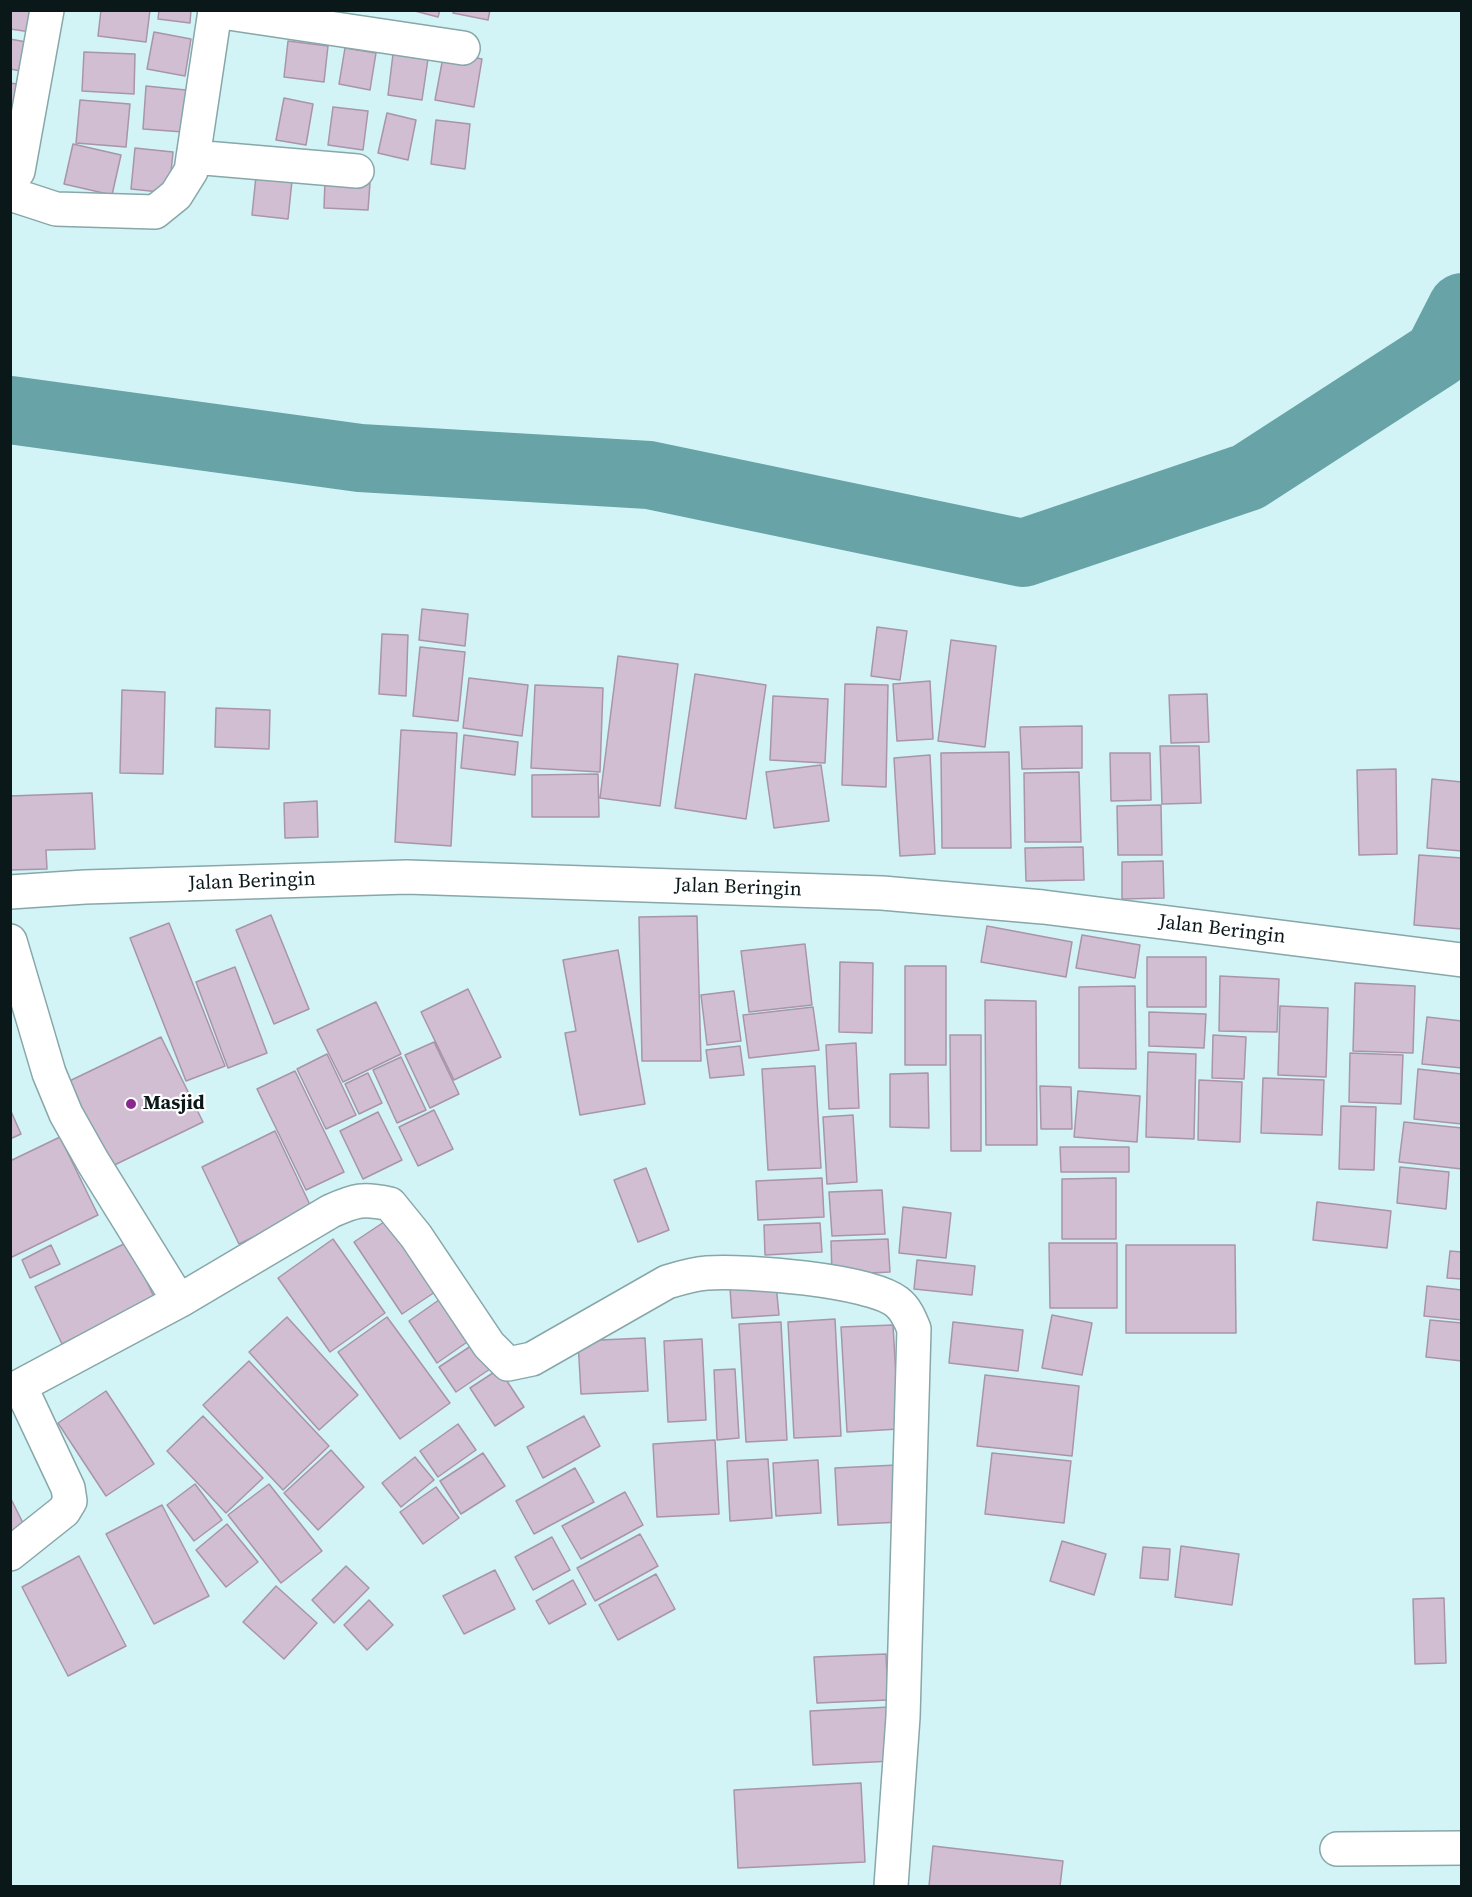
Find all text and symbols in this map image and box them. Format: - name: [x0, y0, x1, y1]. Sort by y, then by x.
- street label: Jalan Beringin: [188, 868, 316, 896]
- street label: Jalan Beringin: [674, 874, 802, 902]
- street label: Jalan Beringin: [1157, 910, 1287, 950]
- place label: Masjid: [143, 1092, 205, 1116]
- marker: Masjid: [124, 1097, 138, 1111]

